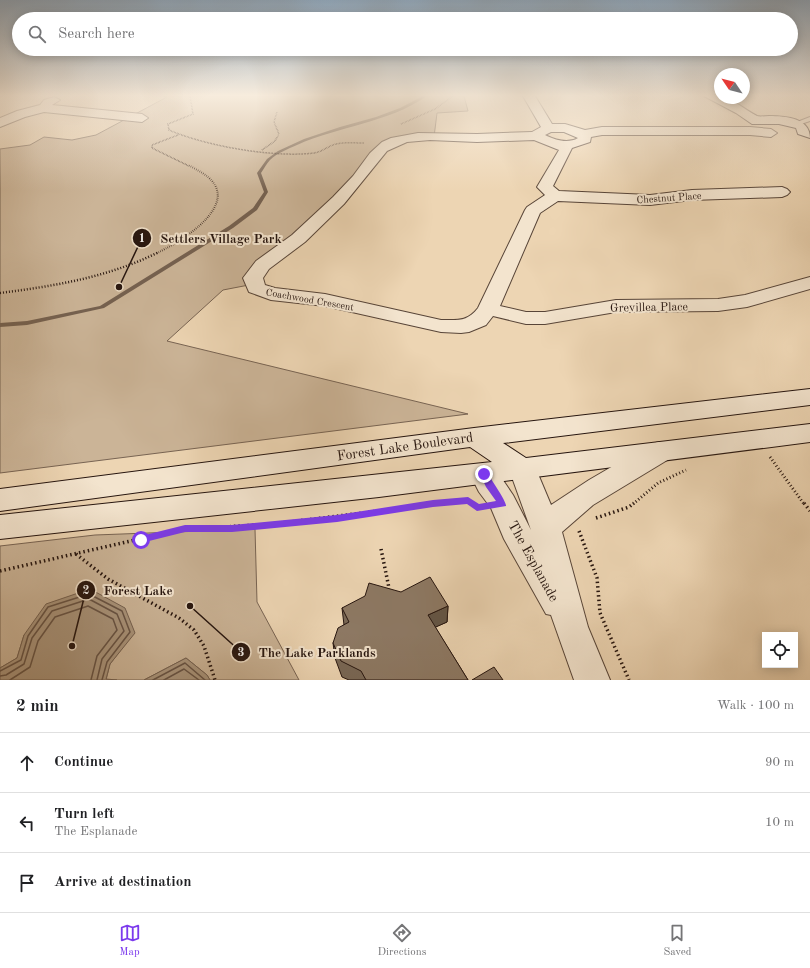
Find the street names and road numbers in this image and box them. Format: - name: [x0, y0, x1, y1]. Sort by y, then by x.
- street label: Chestnut Place: [636, 191, 702, 205]
- street label: Coachwood Crescent: [265, 287, 355, 313]
- street label: Grevillea Place: [610, 301, 689, 315]
- street label: Forest Lake Boulevard: [336, 430, 474, 464]
- street label: The Esplanade: [505, 519, 561, 604]

